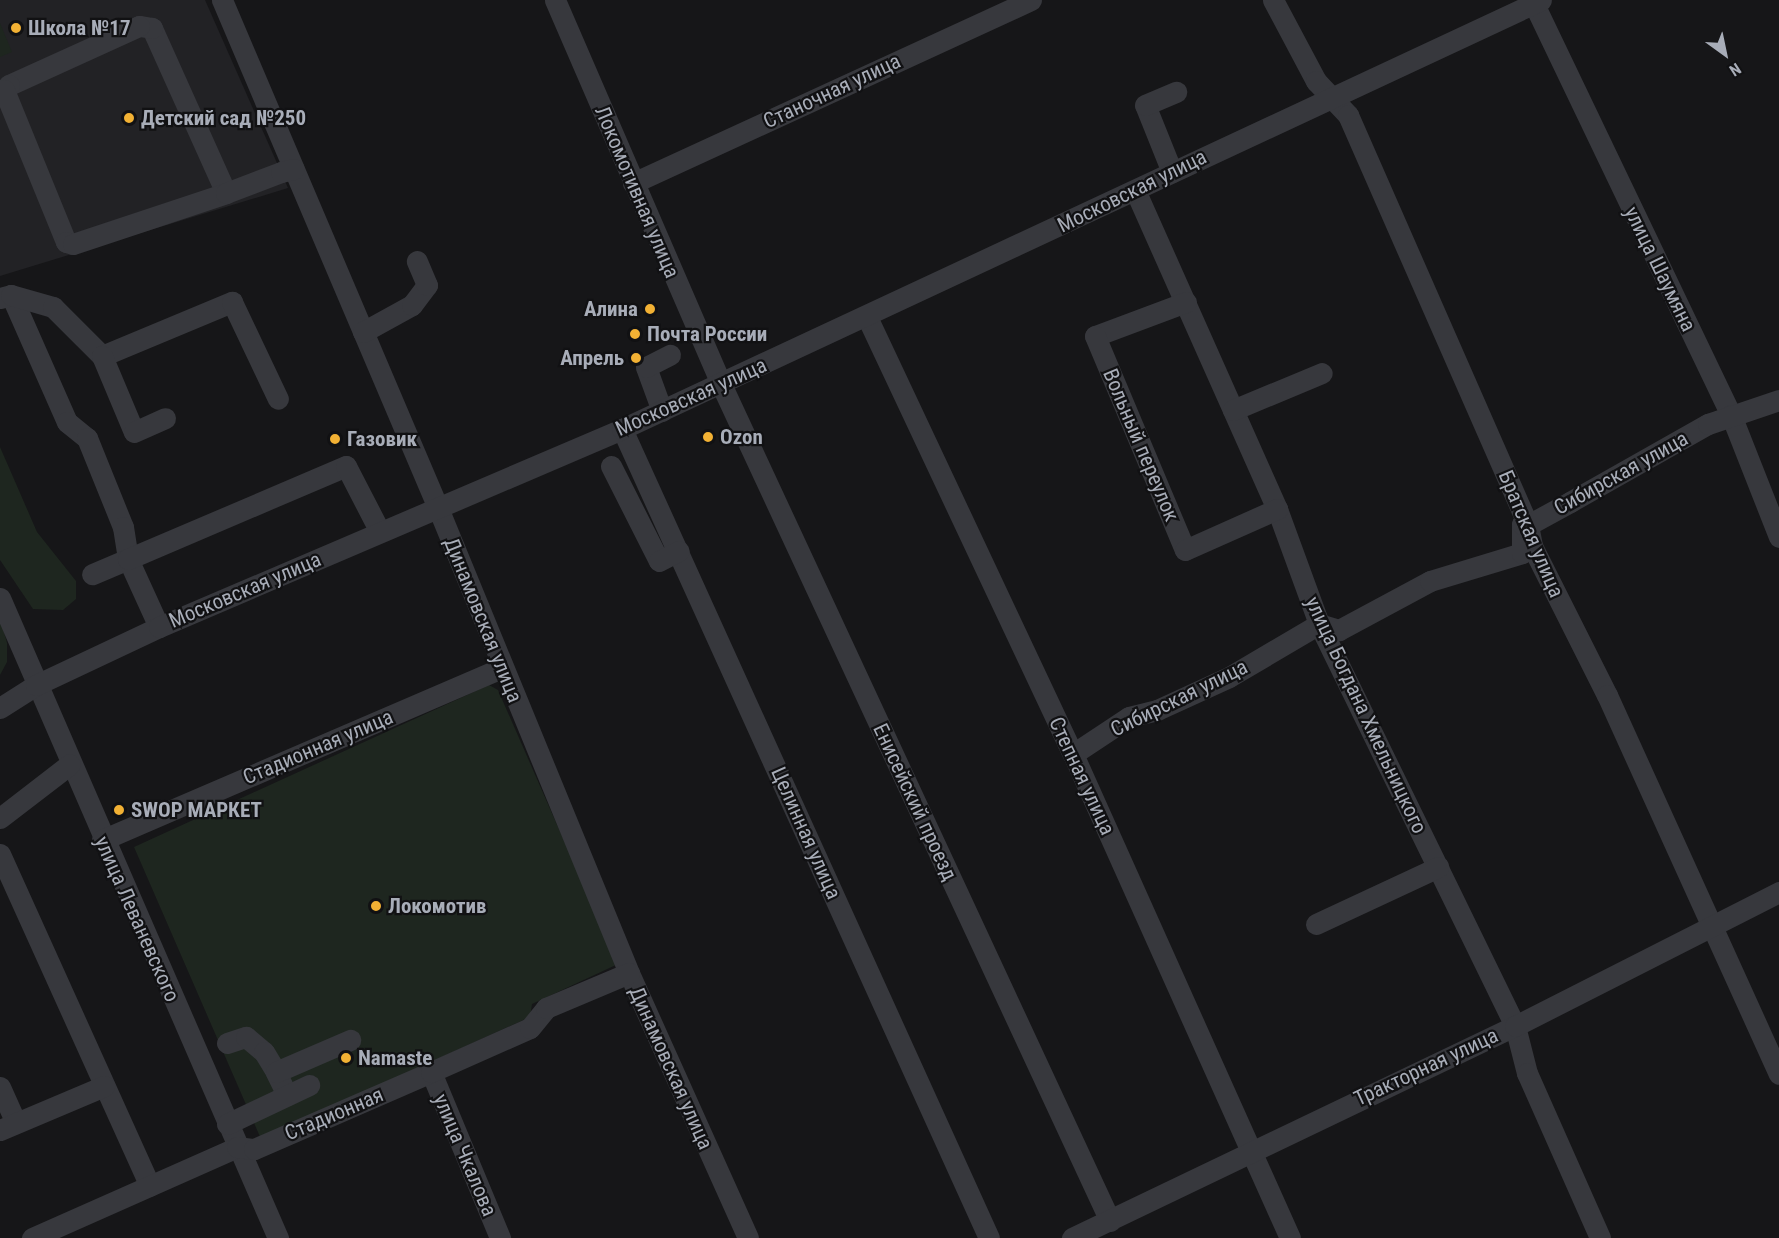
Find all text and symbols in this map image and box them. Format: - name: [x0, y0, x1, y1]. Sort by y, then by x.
- place label: Школа №17: [28, 15, 131, 41]
- marker: Школа №17: [9, 21, 23, 35]
- north arrow: [1695, 24, 1755, 84]
- street label: Станочная улица: [759, 48, 905, 134]
- text: N: [1726, 59, 1744, 80]
- street label: Локомотивная улица: [589, 102, 685, 282]
- place label: Детский сад №250: [141, 105, 306, 131]
- marker: Детский сад №250: [122, 111, 136, 125]
- street label: Московская улица: [1053, 144, 1211, 238]
- street label: улица Шаумяна: [1619, 202, 1701, 336]
- place label: Алина: [584, 296, 638, 322]
- marker: Алина: [643, 302, 657, 316]
- place label: Почта России: [647, 321, 767, 347]
- marker: Почта России: [628, 327, 642, 341]
- place label: Апрель: [560, 345, 624, 371]
- marker: Апрель: [629, 351, 643, 365]
- street label: Московская улица: [612, 352, 770, 442]
- street label: Вольный переулок: [1097, 365, 1185, 525]
- place label: Ozon: [720, 424, 763, 450]
- place label: Газовик: [347, 426, 417, 452]
- street label: Сибирская улица: [1550, 426, 1692, 520]
- marker: Ozon: [701, 430, 715, 444]
- marker: Газовик: [328, 432, 342, 446]
- street label: Братская улица: [1493, 467, 1569, 601]
- street label: Динамовская улица: [438, 534, 528, 706]
- street label: Московская улица: [165, 547, 325, 633]
- street label: улица Богдана Хмельницкого: [1300, 593, 1432, 837]
- street label: Сибирская улица: [1106, 654, 1252, 742]
- street label: Стадионная улица: [239, 704, 397, 790]
- street label: Степная улица: [1044, 713, 1120, 839]
- street label: Енисейский проезд: [868, 720, 962, 884]
- street label: Целинная улица: [766, 763, 846, 903]
- place label: SWOP МАРКЕТ: [131, 797, 262, 823]
- marker: SWOP МАРКЕТ: [112, 803, 126, 817]
- street label: улица Леваневского: [89, 832, 185, 1006]
- place label: Локомотив: [388, 893, 486, 919]
- marker: Локомотив: [369, 899, 383, 913]
- street label: Динамовская улица: [624, 983, 718, 1153]
- street label: Тракторная улица: [1350, 1023, 1502, 1111]
- place label: Namaste: [358, 1045, 432, 1071]
- marker: Namaste: [339, 1051, 353, 1065]
- street label: Стадионная: [281, 1082, 387, 1146]
- street label: улица Чкалова: [428, 1090, 502, 1220]

